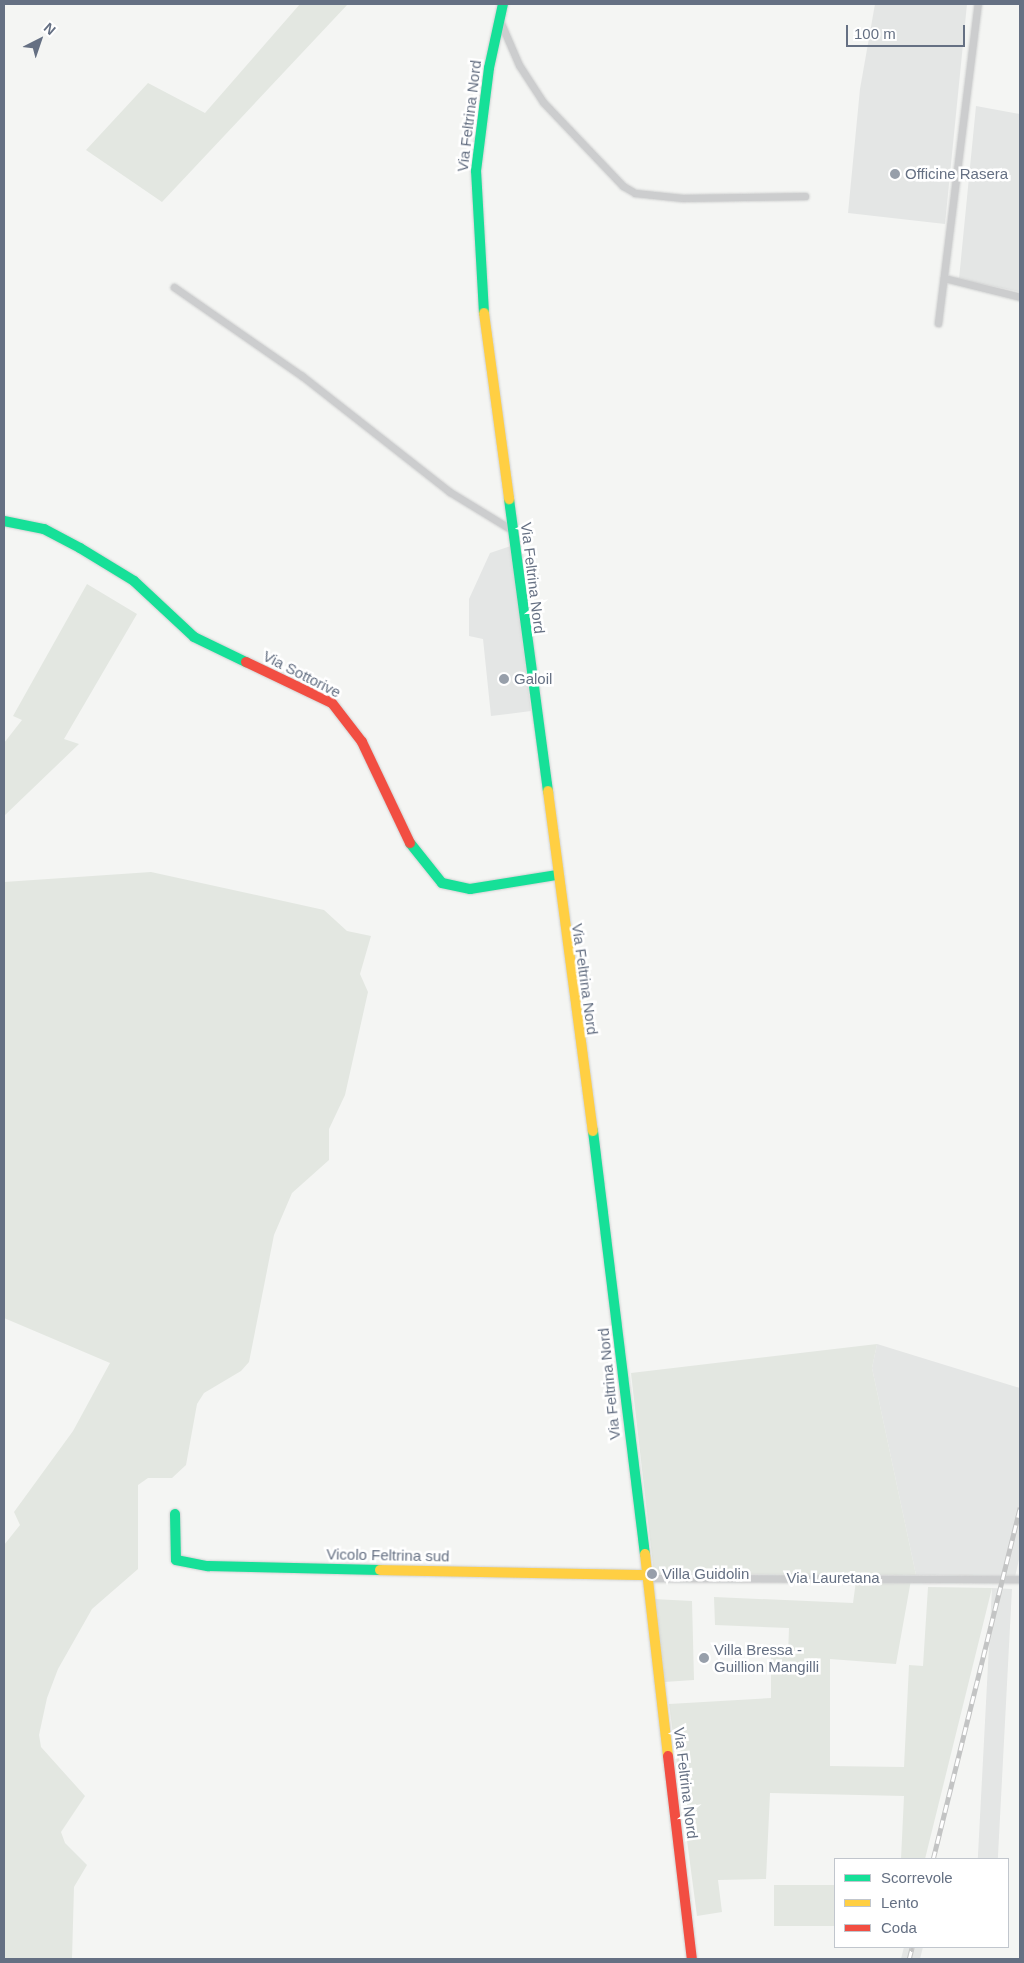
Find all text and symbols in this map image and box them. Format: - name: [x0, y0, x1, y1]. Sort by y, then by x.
- north arrow: [15, 15, 65, 65]
- scale bar: [849, 15, 968, 47]
- text: N: [41, 19, 59, 38]
- text: 100 m: [854, 25, 896, 42]
- street label: Via Feltrina Nord: [453, 59, 485, 173]
- place label: Officine Rasera: [905, 165, 1008, 183]
- marker: Officine Rasera: [889, 168, 901, 180]
- street label: Via Feltrina Nord: [517, 521, 549, 635]
- street label: Via Sottorive: [260, 647, 344, 701]
- place label: Galoil: [514, 670, 552, 688]
- marker: Galoil: [498, 673, 510, 685]
- street label: Via Feltrina Nord: [568, 922, 602, 1036]
- street label: Via Feltrina Nord: [594, 1327, 624, 1441]
- street label: Vicolo Feltrina sud: [326, 1545, 450, 1565]
- place label: Villa Guidolin: [662, 1565, 749, 1583]
- marker: Villa Guidolin: [646, 1568, 658, 1580]
- street label: Via Lauretana: [786, 1569, 880, 1587]
- place label: Villa Bressa - Guillion Mangilli: [714, 1640, 819, 1675]
- marker: Villa Bressa - Guillion Mangilli: [698, 1652, 710, 1664]
- street label: Via Feltrina Nord: [670, 1726, 702, 1840]
- legend: [834, 1858, 1009, 1948]
- text: Scorrevole: [881, 1869, 953, 1886]
- text: Lento: [881, 1894, 919, 1911]
- text: Coda: [881, 1919, 917, 1936]

